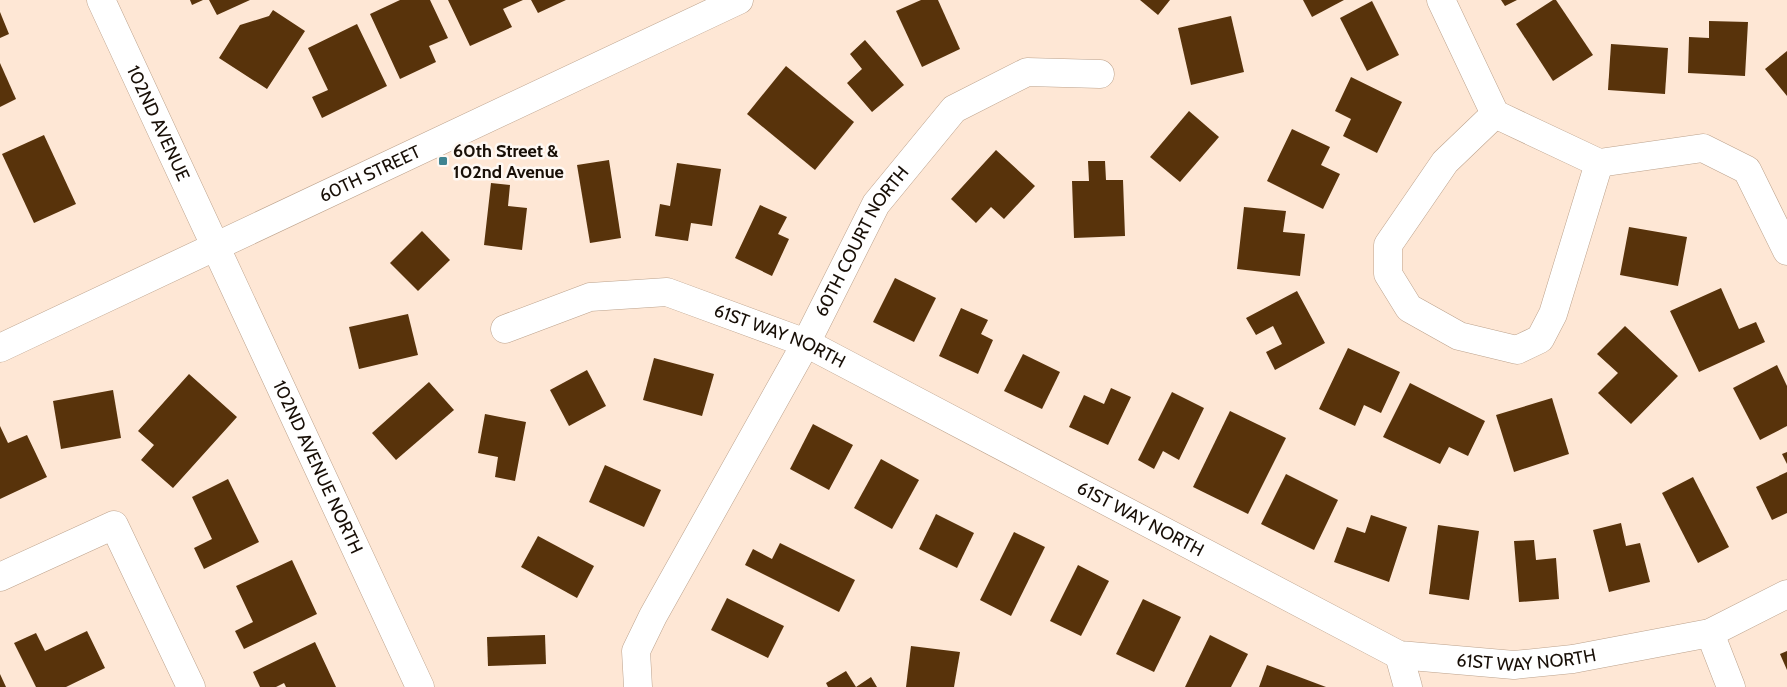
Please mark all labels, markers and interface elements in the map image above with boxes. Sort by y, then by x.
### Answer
street label: 102ND AVENUE [122,62,195,185]
street label: 60TH STREET [316,140,425,207]
place label: 60th Street & 102nd Avenue [453,140,564,183]
marker: 60th Street & 102nd Avenue [437,155,449,167]
street label: 60TH COURT NORTH [810,162,913,320]
street label: 61ST WAY NORTH [711,299,849,373]
street label: 102ND AVENUE NORTH [268,377,368,557]
street label: 61ST WAY NORTH [1073,477,1208,561]
street label: 61ST WAY NORTH [1456,644,1598,676]

